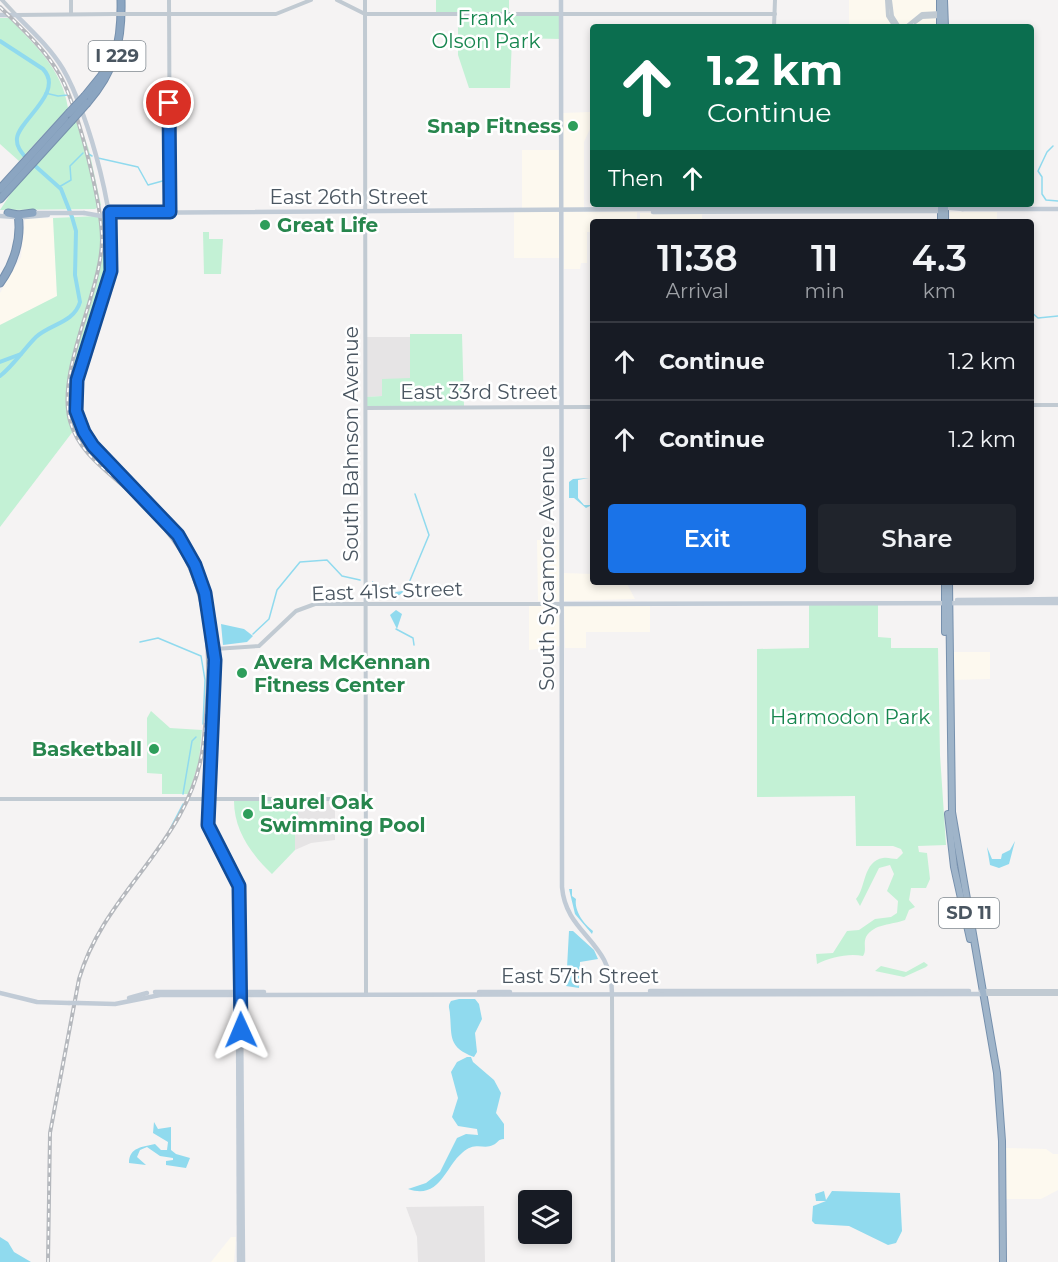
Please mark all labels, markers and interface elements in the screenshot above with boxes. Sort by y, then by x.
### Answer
park label: Frank Olson Park [432,6,540,53]
road number: I 229 [88,41,146,71]
text: 1.2 km [707,44,843,96]
icon: ahead [608,48,686,126]
pin [143,77,194,128]
icon: arrive [152,86,185,119]
text: Continue [707,96,832,129]
place label: Snap Fitness [427,114,561,138]
marker: Snap Fitness [566,119,580,133]
icon: ahead [676,162,709,195]
text: Then [608,165,664,192]
street label: East 26th Street [270,185,429,209]
place label: Great Life [277,213,378,237]
marker: Great Life [258,218,272,232]
text: 11:38 [657,236,738,280]
text: 11 [811,236,838,280]
text: 4.3 [912,236,967,280]
text: Arrival [666,279,729,303]
text: min [805,279,845,303]
text: km [923,279,956,303]
street label: South Bahnson Avenue [339,326,363,562]
icon: ahead [608,345,641,378]
text: Continue [659,348,765,375]
text: 1.2 km [949,348,1016,375]
street label: East 33rd Street [400,380,558,404]
icon: ahead [608,423,641,456]
text: Continue [659,426,765,453]
text: 1.2 km [949,426,1016,453]
street label: South Sycamore Avenue [535,445,559,691]
button: Exit [608,504,806,573]
button: Share [818,504,1016,573]
street label: East 41st Street [311,576,463,606]
place label: Avera McKennan Fitness Center [253,650,431,697]
marker: Avera McKennan Fitness Center [235,666,249,680]
park label: Harmodon Park [770,705,930,729]
place label: Basketball [32,737,142,761]
marker: Basketball [147,742,161,756]
place label: Laurel Oak Swimming Pool [260,790,426,837]
marker: Laurel Oak Swimming Pool [241,807,255,821]
road number: SD 11 [939,898,999,928]
street label: East 57th Street [501,964,659,988]
position arrow [209,998,273,1062]
map controls [518,1190,572,1244]
button: layers [518,1190,572,1244]

